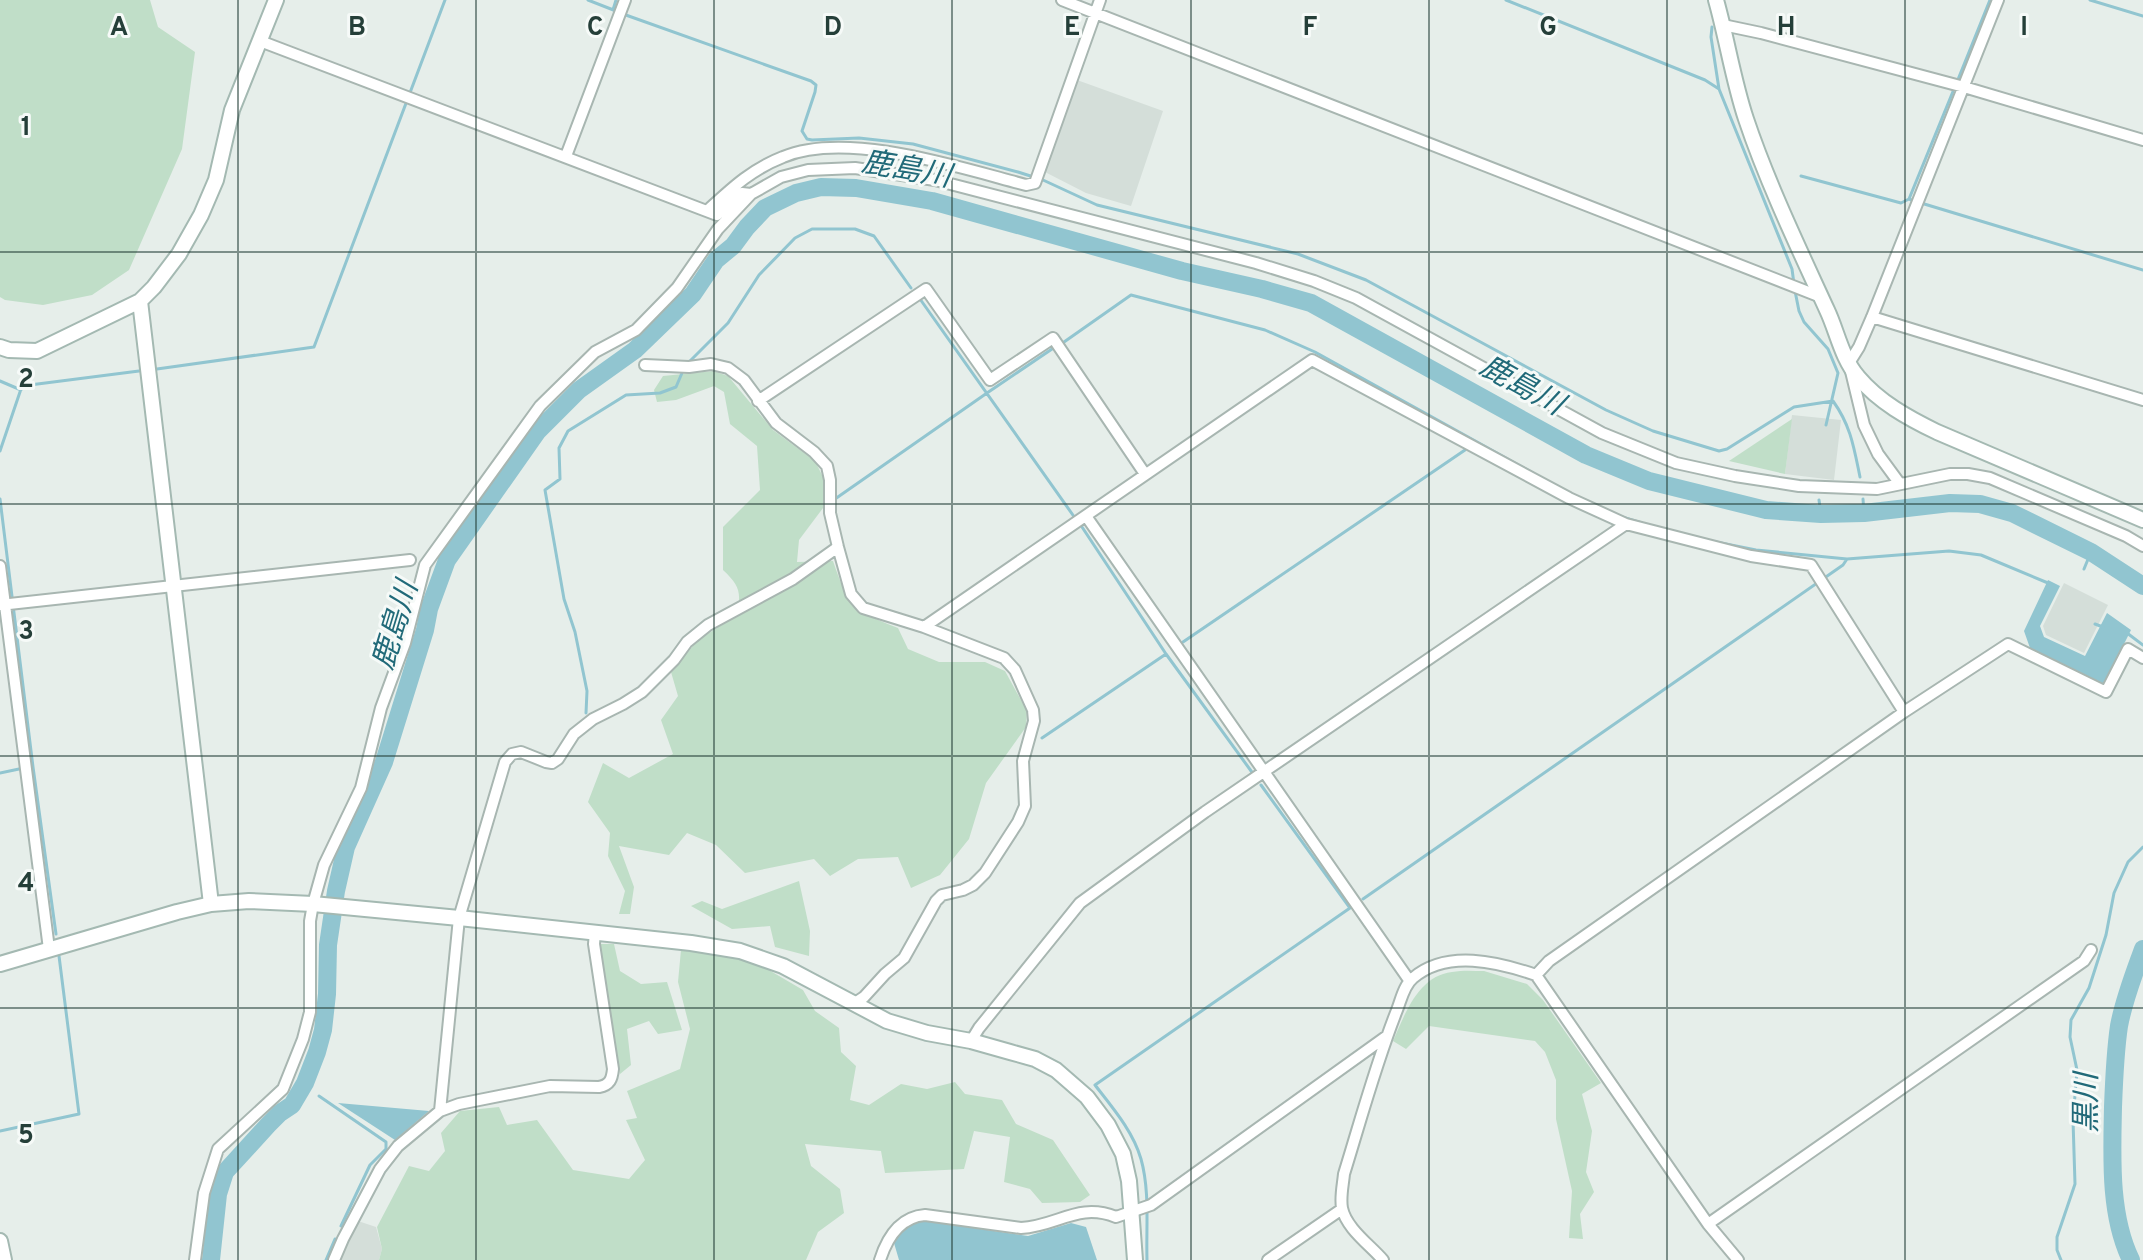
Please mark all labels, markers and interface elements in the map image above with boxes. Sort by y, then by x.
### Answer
text: A [110,12,128,45]
text: B [348,12,366,45]
text: C [587,12,603,45]
text: D [824,12,842,45]
text: E [1064,12,1080,45]
text: F [1303,12,1318,45]
text: G [1539,12,1557,45]
text: H [1777,12,1795,45]
text: I [2020,12,2028,45]
text: 1 [21,112,31,145]
water label: 鹿島川 [858,145,956,198]
water label: 鹿島川 [1473,349,1572,426]
text: 2 [18,364,34,397]
water label: 鹿島川 [366,575,429,674]
text: 3 [18,616,34,649]
text: 4 [18,868,34,901]
water label: 黒川 [2070,1070,2107,1133]
text: 5 [18,1120,34,1153]

